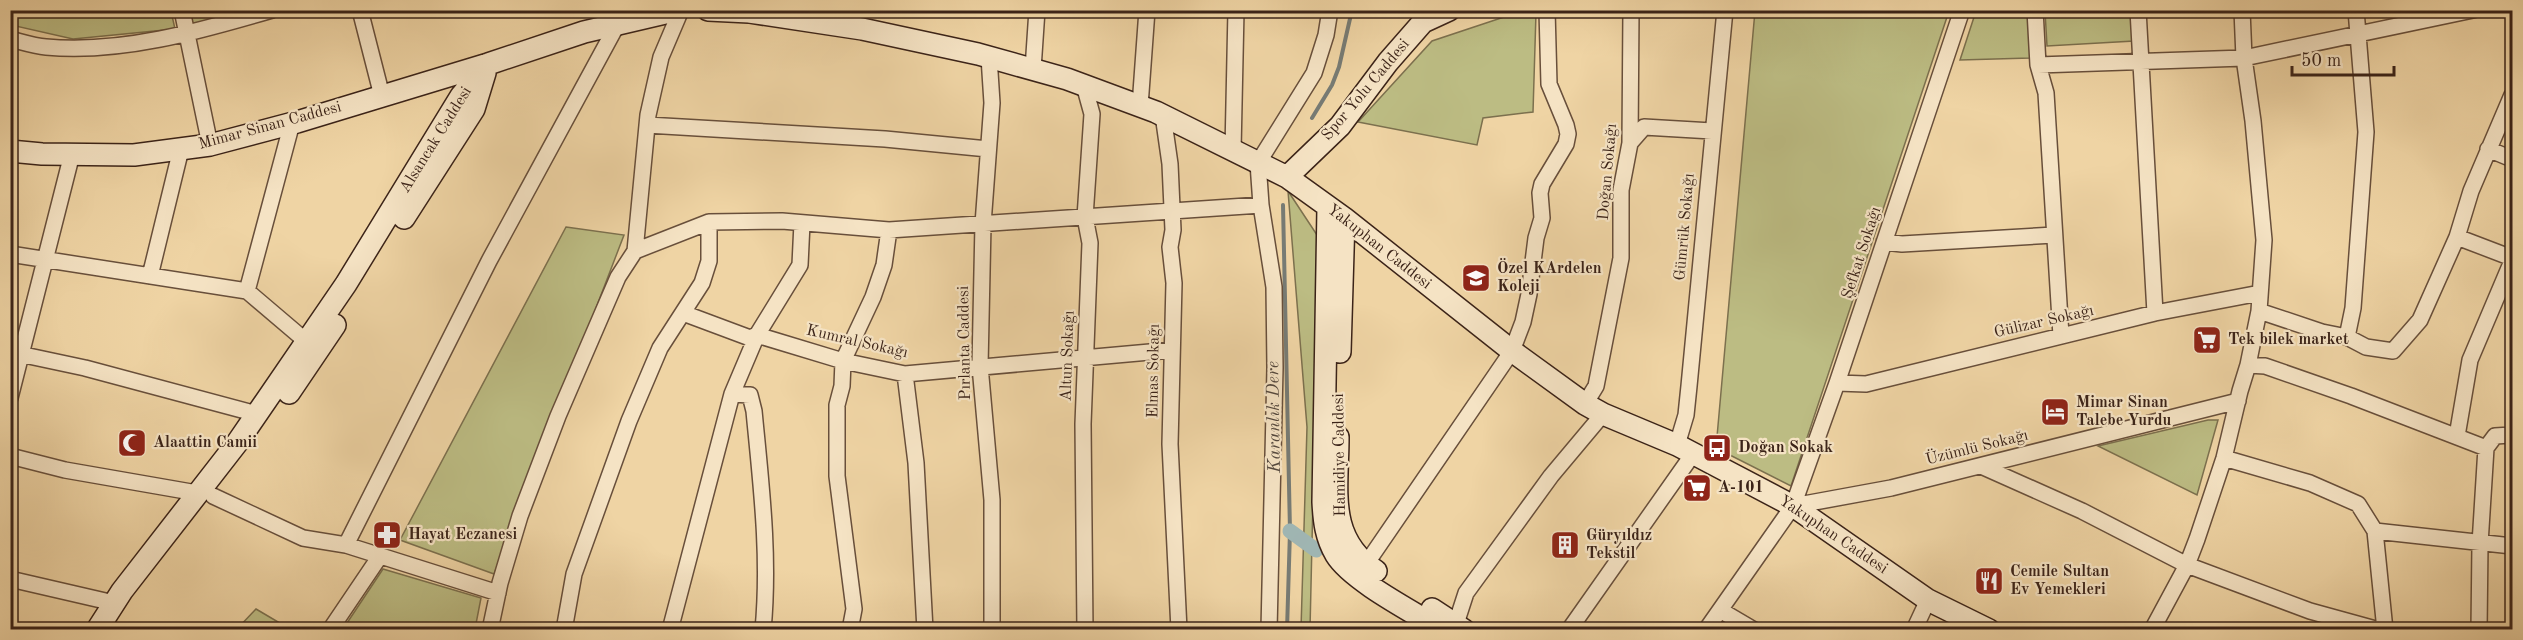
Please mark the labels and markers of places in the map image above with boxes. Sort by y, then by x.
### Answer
place label: Özel KArdelen Koleji [1497,258,1602,295]
school or university icon: Özel KArdelen Koleji [1460,262,1492,294]
supermarket icon: Tek bilek market [2191,324,2223,356]
place label: Tek bilek market [2228,332,2349,348]
place label: Mimar Sinan Talebe Yurdu [2076,395,2172,429]
hotel icon: Mimar Sinan Talebe Yurdu [2039,396,2071,428]
mosque icon: Alaattin Camii [116,427,148,459]
bus stop icon: Doğan Sokak [1701,432,1733,464]
place label: Alaattin Camii [153,435,257,451]
place label: Doğan Sokak [1738,440,1833,456]
supermarket icon: A-101 [1681,472,1713,504]
place label: A-101 [1718,480,1764,496]
pharmacy icon: Hayat Eczanesi [371,519,403,551]
place label: Hayat Eczanesi [408,527,517,543]
place label: Güryıldız Tekstil [1586,528,1652,562]
building icon: Güryıldız Tekstil [1549,529,1581,561]
place label: Cemile Sultan Ev Yemekleri [2010,564,2109,598]
restaurant icon: Cemile Sultan Ev Yemekleri [1973,565,2005,597]

